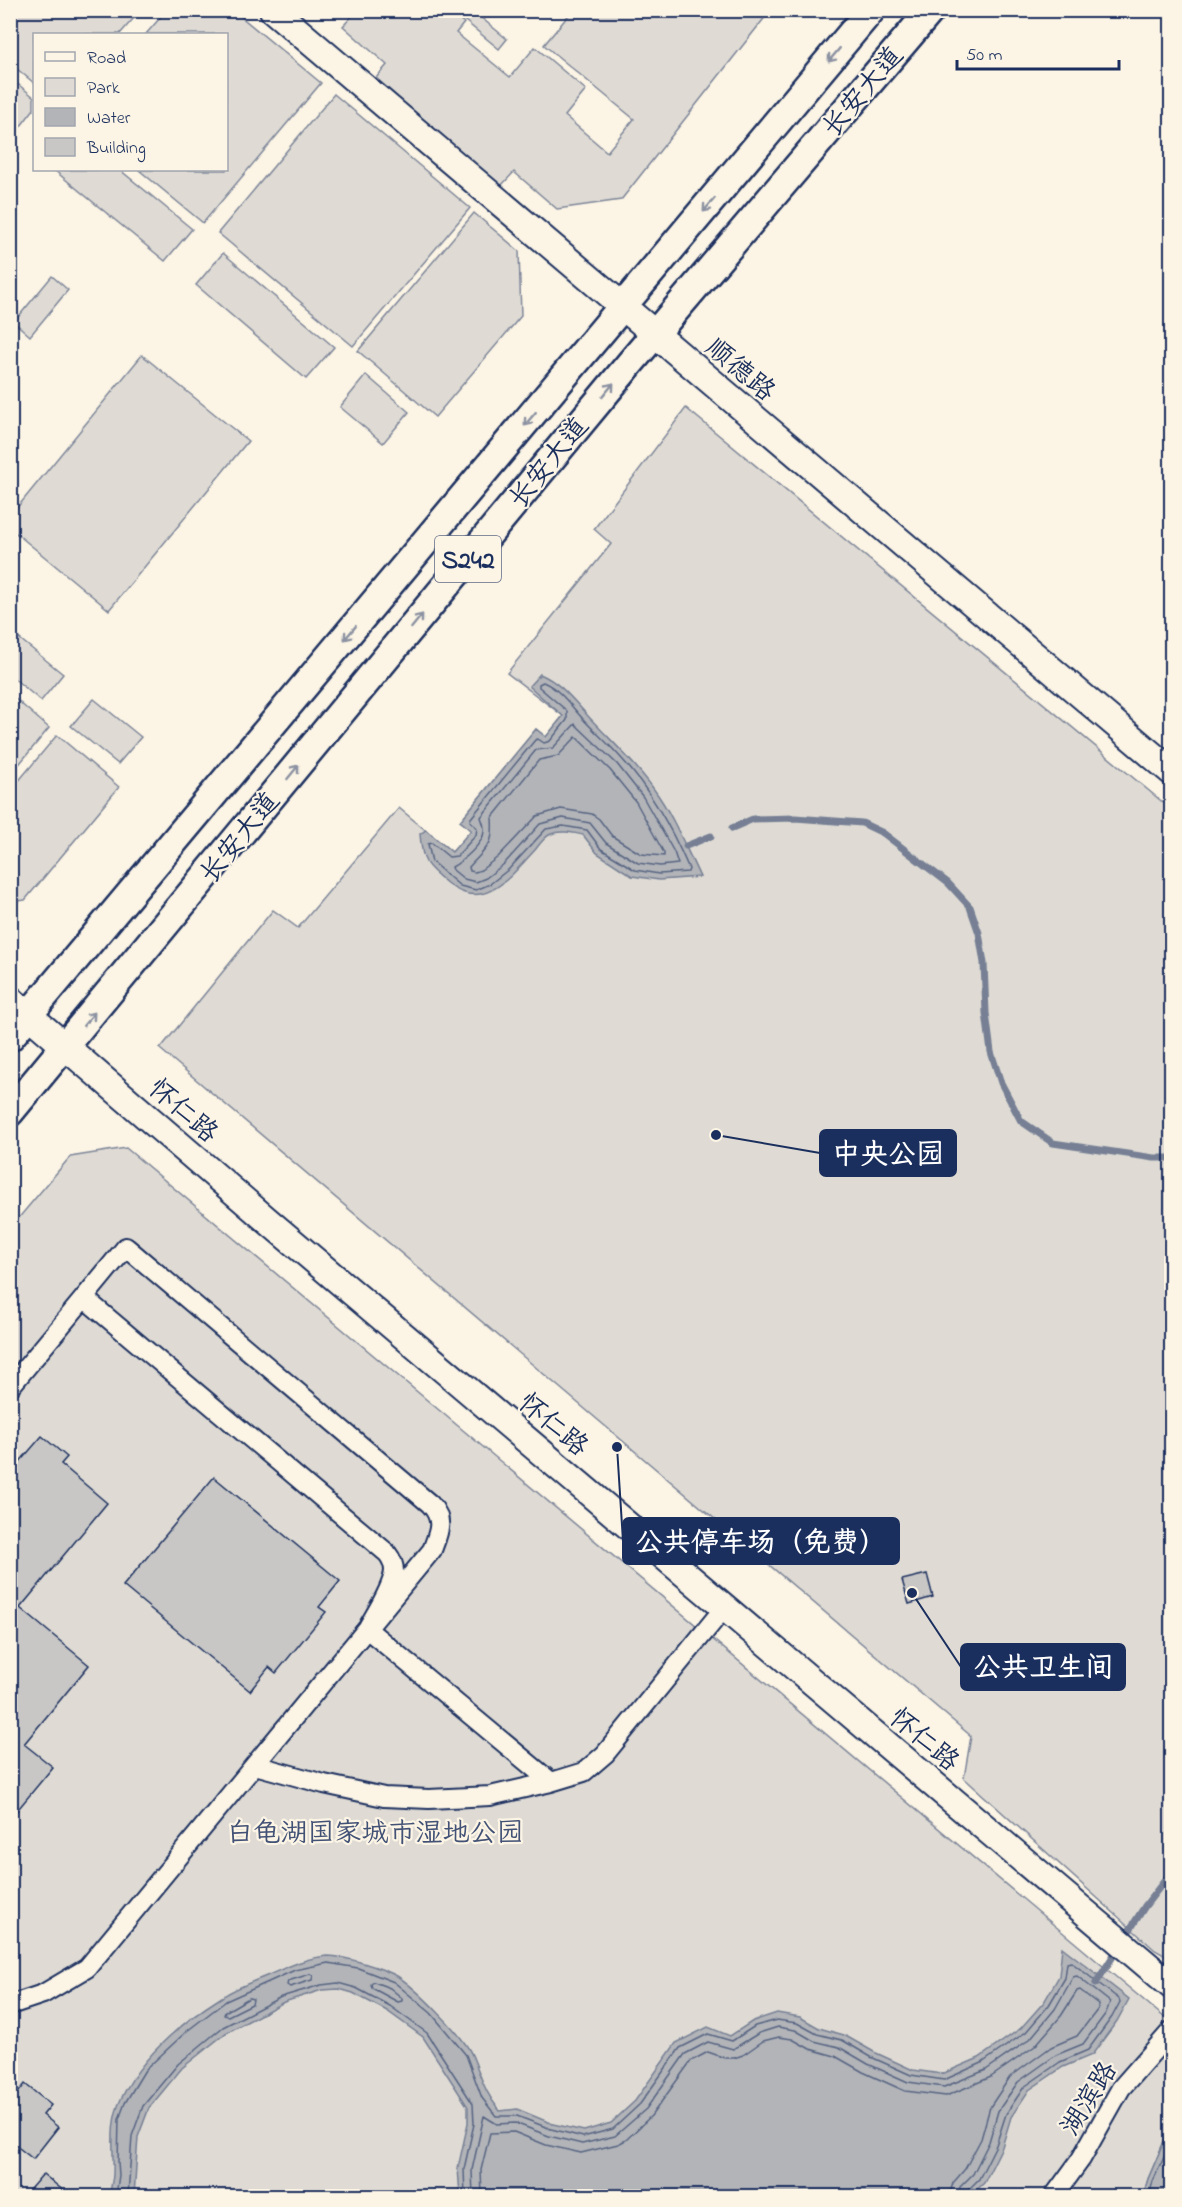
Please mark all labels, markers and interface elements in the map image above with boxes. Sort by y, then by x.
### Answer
legend [33,33,228,171]
scale bar [957,33,1119,71]
street label: 长安大道 [814,39,914,147]
text: 50 m [966,43,1003,69]
text: Road [87,46,126,72]
one-way arrow [827,47,841,62]
text: Park [87,76,120,102]
text: Water [87,106,131,132]
text: Building [86,136,146,163]
one-way arrow [702,197,716,212]
street label: 顺德路 [696,330,783,412]
one-way arrow [601,382,614,398]
street label: 长安大道 [501,409,599,518]
one-way arrow [523,411,537,426]
road number: S242 [435,536,501,582]
one-way arrow [410,614,424,629]
one-way arrow [344,625,357,641]
one-way arrow [286,764,299,780]
street label: 长安大道 [192,784,290,893]
one-way arrow [82,1012,96,1027]
street label: 怀仁路 [139,1071,226,1153]
callout: 中央公园 [820,1130,956,1176]
text: 中央公园 [832,1136,944,1177]
street label: 怀仁路 [509,1385,596,1467]
callout: 公共停车场（免费） [623,1518,899,1564]
text: 公共停车场（免费） [635,1524,887,1565]
callout: 公共卫生间 [961,1644,1125,1690]
text: 公共卫生间 [973,1649,1113,1690]
street label: 怀仁路 [880,1700,967,1782]
park label: 白龟湖国家城市湿地公园 [227,1815,524,1854]
street label: 湖滨路 [1052,2055,1128,2144]

